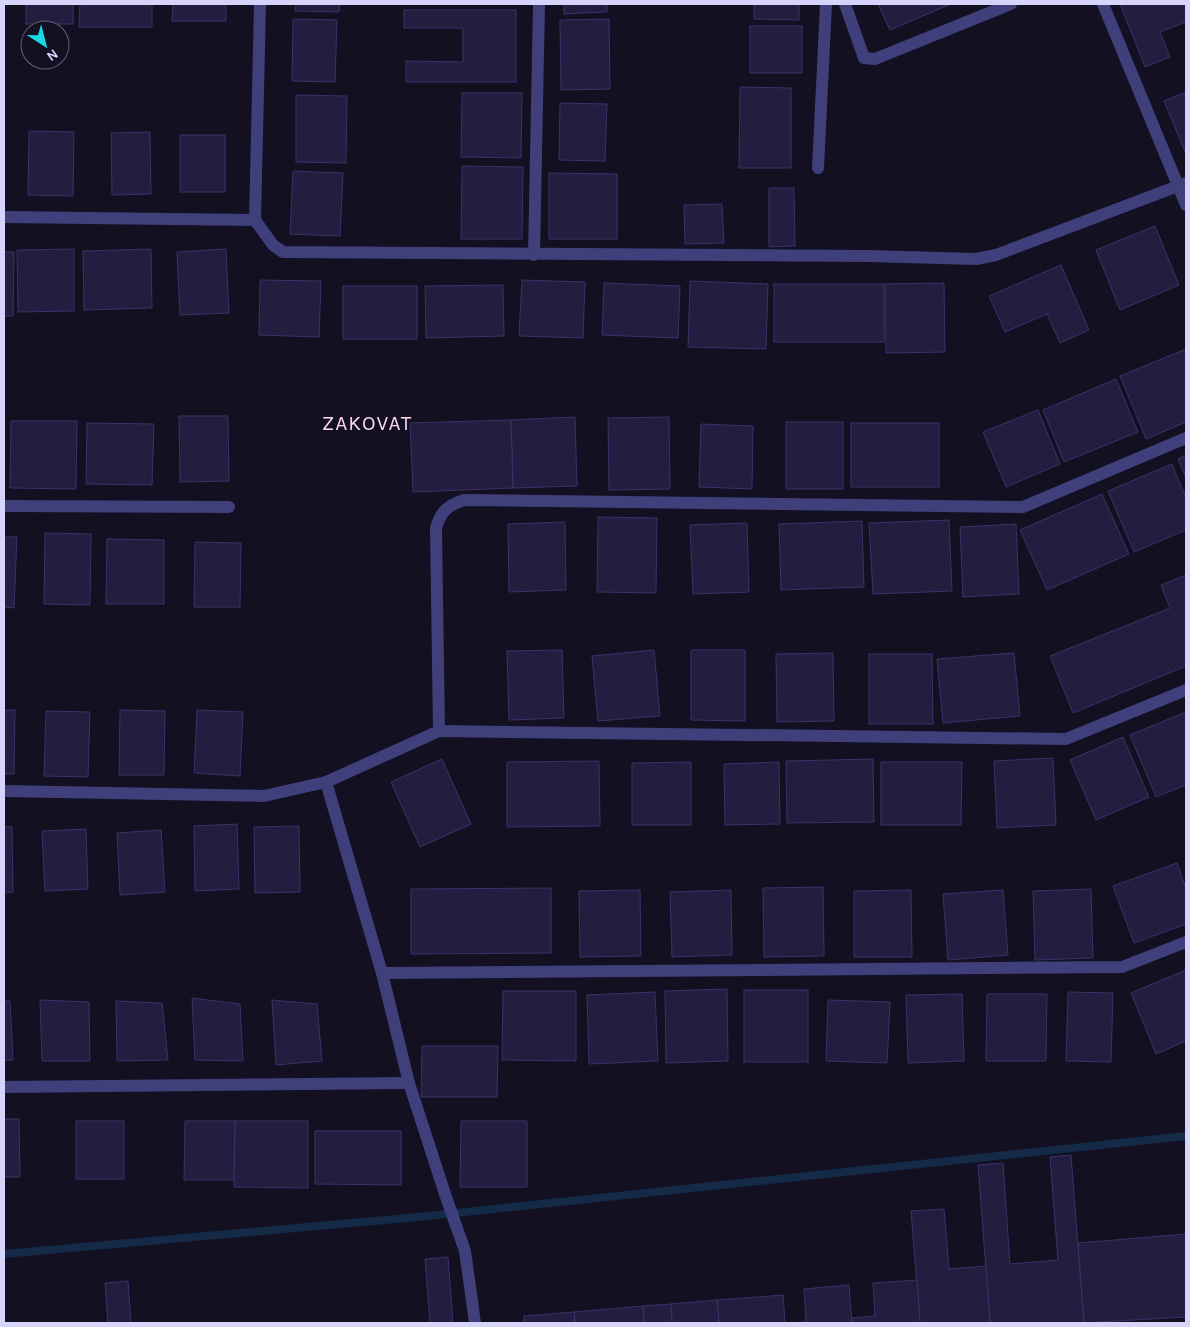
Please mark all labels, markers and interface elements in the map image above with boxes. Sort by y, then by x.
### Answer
north arrow [20,20,70,70]
text: N [43,45,61,65]
district label: ZAKOVAT [322,411,412,435]

